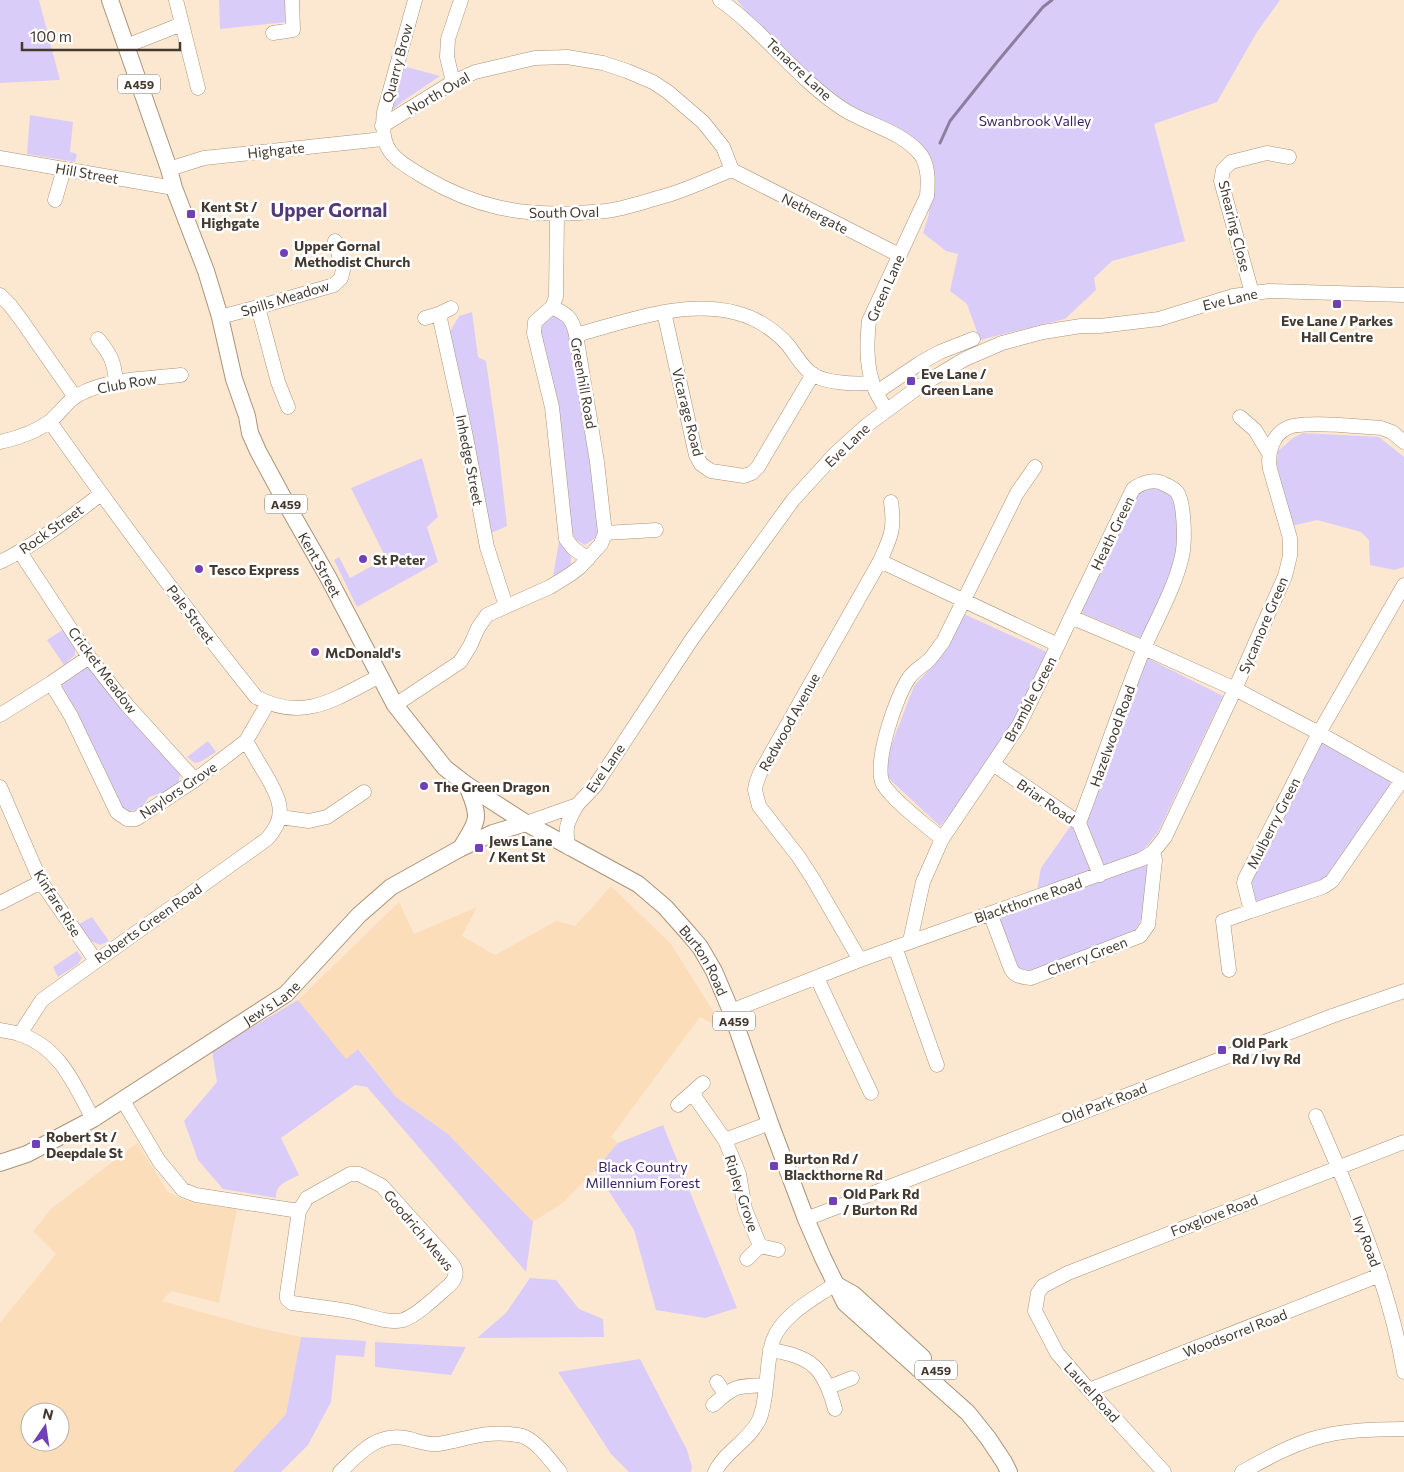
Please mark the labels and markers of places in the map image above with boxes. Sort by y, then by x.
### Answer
place label: Kent St / Highgate [201,198,259,231]
marker: Kent St / Highgate [185,208,197,220]
place label: Upper Gornal Methodist Church [294,237,410,270]
marker: Upper Gornal Methodist Church [278,247,290,259]
marker: Eve Lane / Parkes Hall Centre [1331,298,1343,310]
place label: Eve Lane / Parkes Hall Centre [1281,312,1393,345]
place label: Eve Lane / Green Lane [921,365,993,398]
marker: Eve Lane / Green Lane [905,375,917,387]
place label: St Peter [373,551,425,568]
marker: St Peter [357,553,369,565]
place label: Tesco Express [209,561,300,578]
marker: Tesco Express [193,563,205,575]
place label: McDonald's [325,644,401,661]
marker: McDonald's [309,646,321,658]
place label: The Green Dragon [434,778,550,795]
marker: The Green Dragon [418,780,430,792]
place label: Jews Lane / Kent St [489,832,552,865]
marker: Jews Lane / Kent St [473,842,485,854]
place label: Old Park Rd / Ivy Rd [1232,1034,1301,1067]
marker: Old Park Rd / Ivy Rd [1216,1044,1228,1056]
place label: Robert St / Deepdale St [46,1128,123,1161]
marker: Robert St / Deepdale St [30,1138,42,1150]
place label: Burton Rd / Blackthorne Rd [784,1150,883,1183]
marker: Burton Rd / Blackthorne Rd [768,1160,780,1172]
place label: Old Park Rd / Burton Rd [843,1185,919,1218]
marker: Old Park Rd / Burton Rd [827,1195,839,1207]

